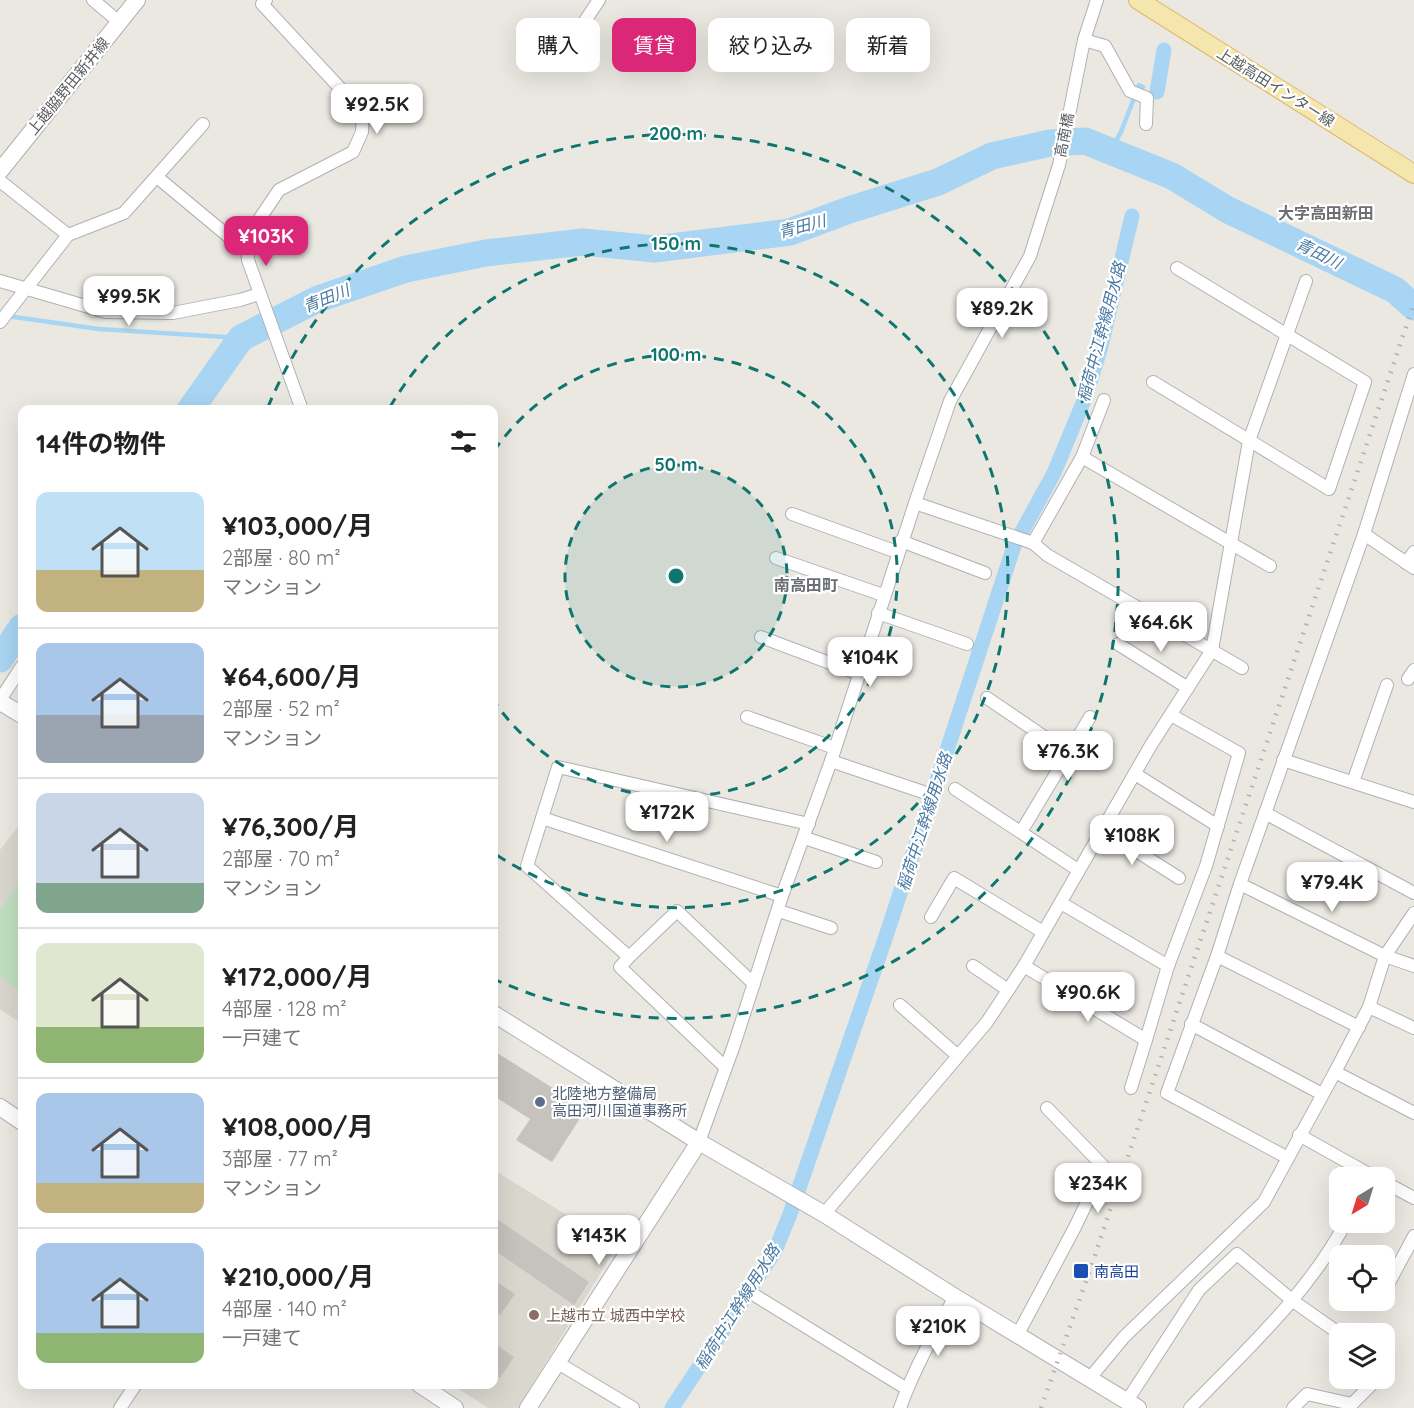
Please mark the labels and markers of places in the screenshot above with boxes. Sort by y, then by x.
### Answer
pin: ¥92.5K [328,84,426,135]
pin: ¥103K [224,216,308,267]
pin: ¥99.5K [80,276,178,327]
pin: ¥89.2K [953,288,1051,339]
centre of rings [666,566,686,586]
pin: ¥64.6K [1112,602,1210,653]
pin: ¥104K [828,637,912,688]
pin: ¥76.3K [1019,731,1117,782]
pin: ¥172K [625,792,709,843]
pin: ¥108K [1090,815,1174,866]
pin: ¥79.4K [1283,862,1381,913]
pin: ¥90.6K [1039,972,1137,1023]
place label: 北陸地方整備局 高田河川国道事務所 [552,1084,687,1120]
marker: 北陸地方整備局 高田河川国道事務所 [533,1095,547,1109]
pin: ¥234K [1056,1163,1140,1214]
pin: ¥143K [557,1215,641,1266]
marker: 南高田 [1072,1262,1090,1280]
place label: 南高田 [1094,1262,1139,1281]
place label: 上越市立 城西中学校 [546,1306,685,1325]
pin: ¥210K [896,1306,980,1357]
marker: 上越市立 城西中学校 [527,1308,541,1322]

